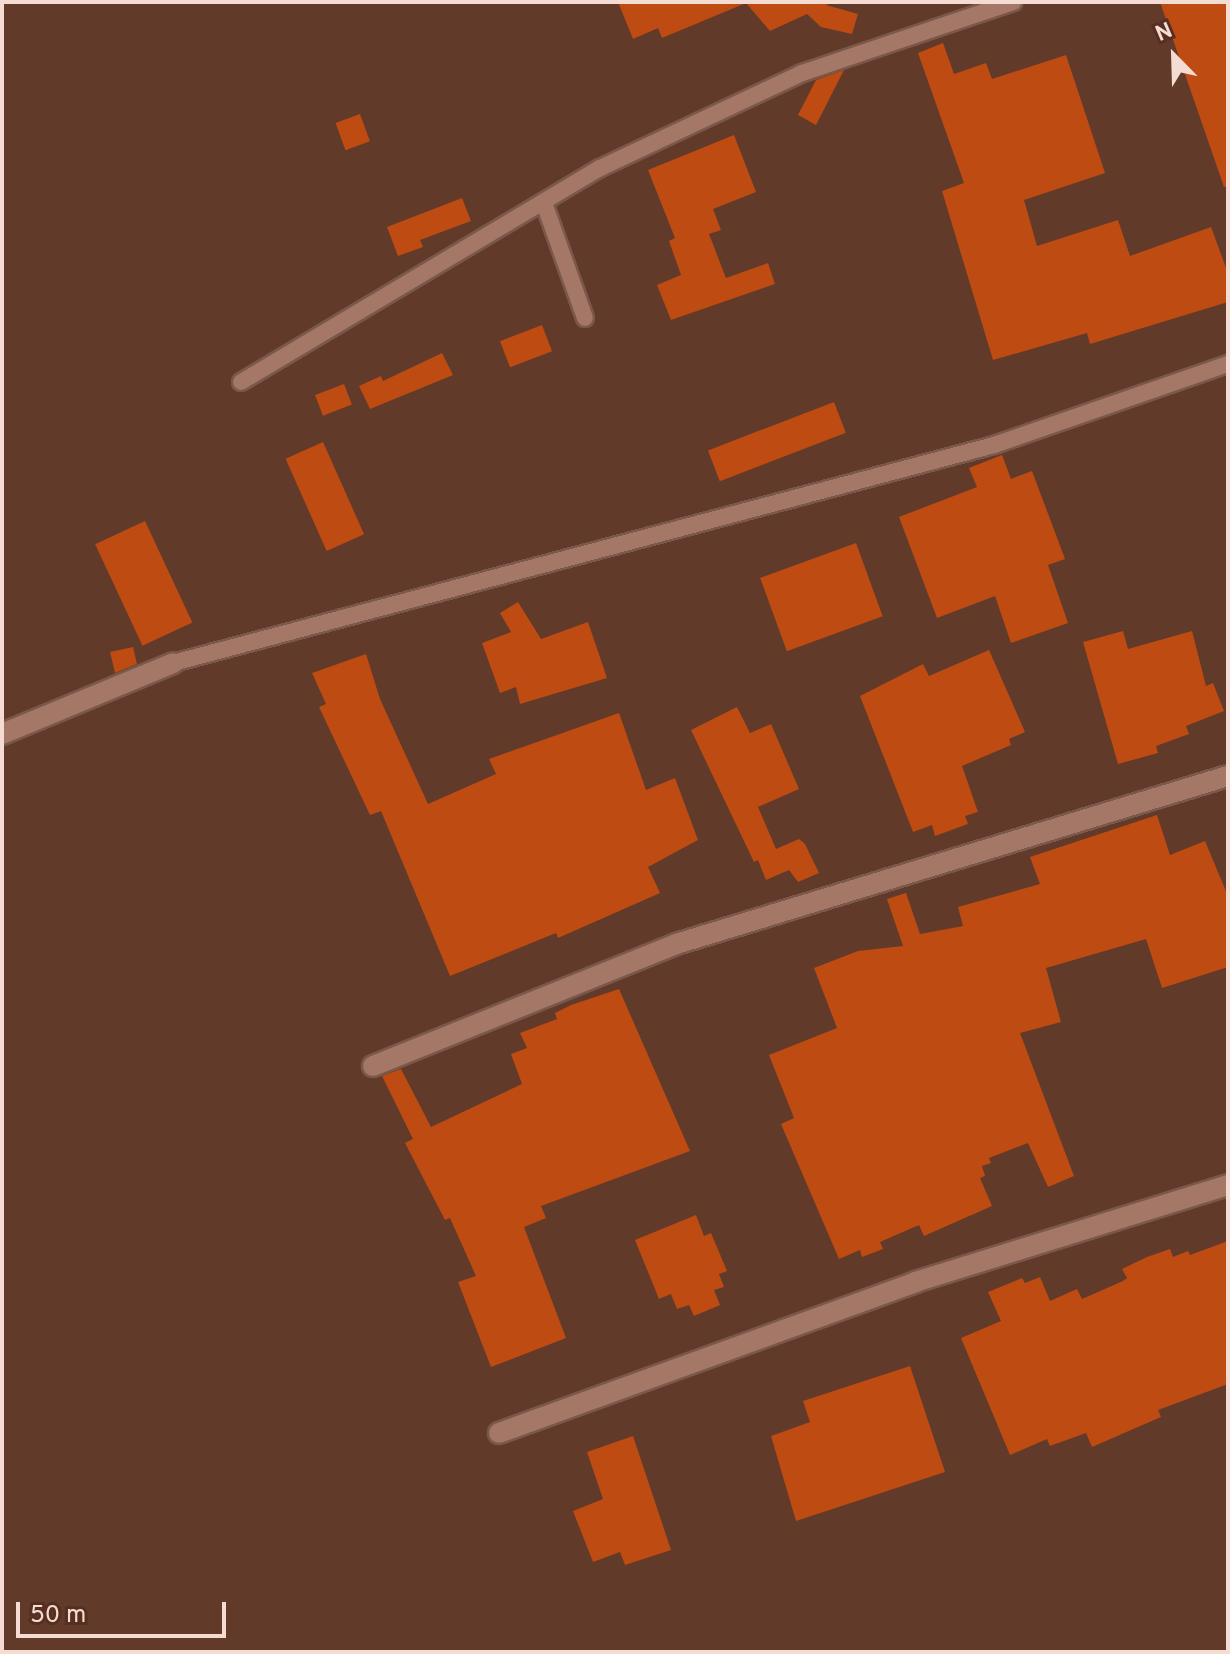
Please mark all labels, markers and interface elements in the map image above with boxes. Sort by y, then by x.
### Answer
north arrow [1134,16,1214,96]
text: N [1152,18,1177,49]
scale bar [20,1586,230,1636]
text: 50 m [30,1601,86,1631]

